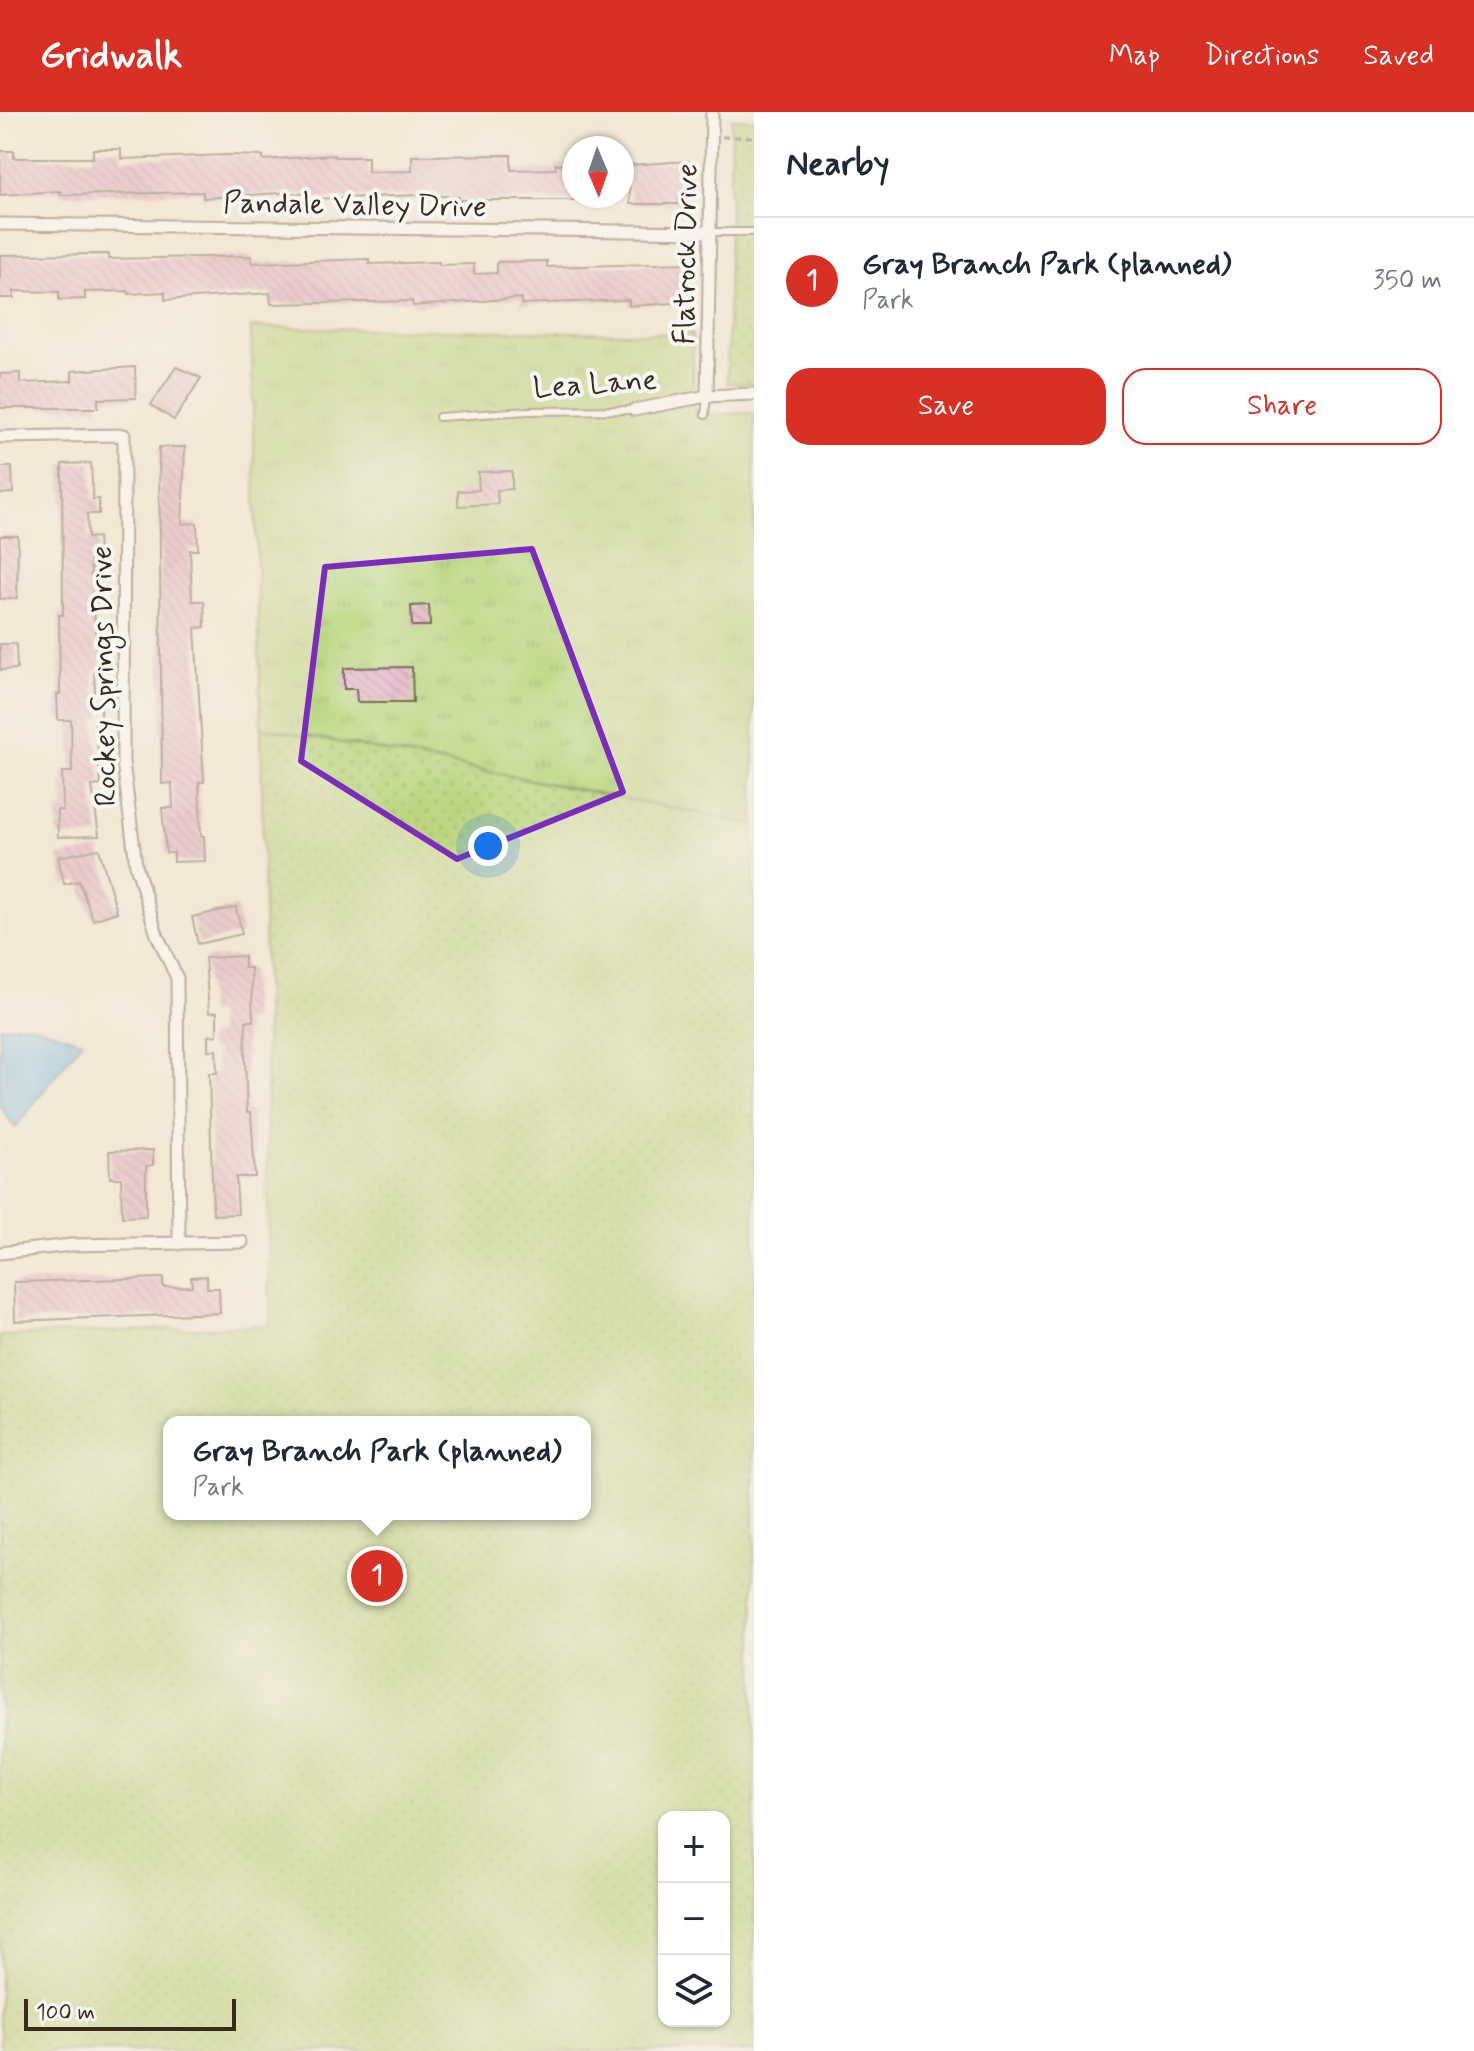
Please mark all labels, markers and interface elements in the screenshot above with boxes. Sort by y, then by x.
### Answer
text: Gridwalk [40,32,182,81]
text: Map [1109,38,1160,75]
text: Directions [1204,38,1319,75]
text: Saved [1363,38,1434,75]
north arrow [562,136,634,208]
text: Nearby [786,142,890,187]
street label: Flatrock Drive [665,163,708,345]
street label: Pandale Valley Drive [223,184,487,227]
text: Gray Branch Park (planned) [862,245,1232,284]
text: 1 [806,264,818,298]
text: 350 m [1373,264,1442,298]
text: Park [862,284,914,318]
street label: Lea Lane [532,361,658,408]
button: Save [786,368,1106,445]
button: Share [1122,368,1442,445]
street label: Rockey Springs Drive [83,545,128,807]
your location [468,826,508,866]
popup [163,1416,591,1520]
text: Gray Branch Park (planned) [192,1432,562,1471]
text: Park [192,1471,244,1505]
pin: 1 [351,1546,403,1606]
map controls [658,1811,730,2027]
button: + [658,1811,730,1883]
button: − [658,1883,730,1955]
button: layers [658,1955,730,2027]
scale bar [24,1995,236,2031]
text: 100 m [36,1999,95,2027]

